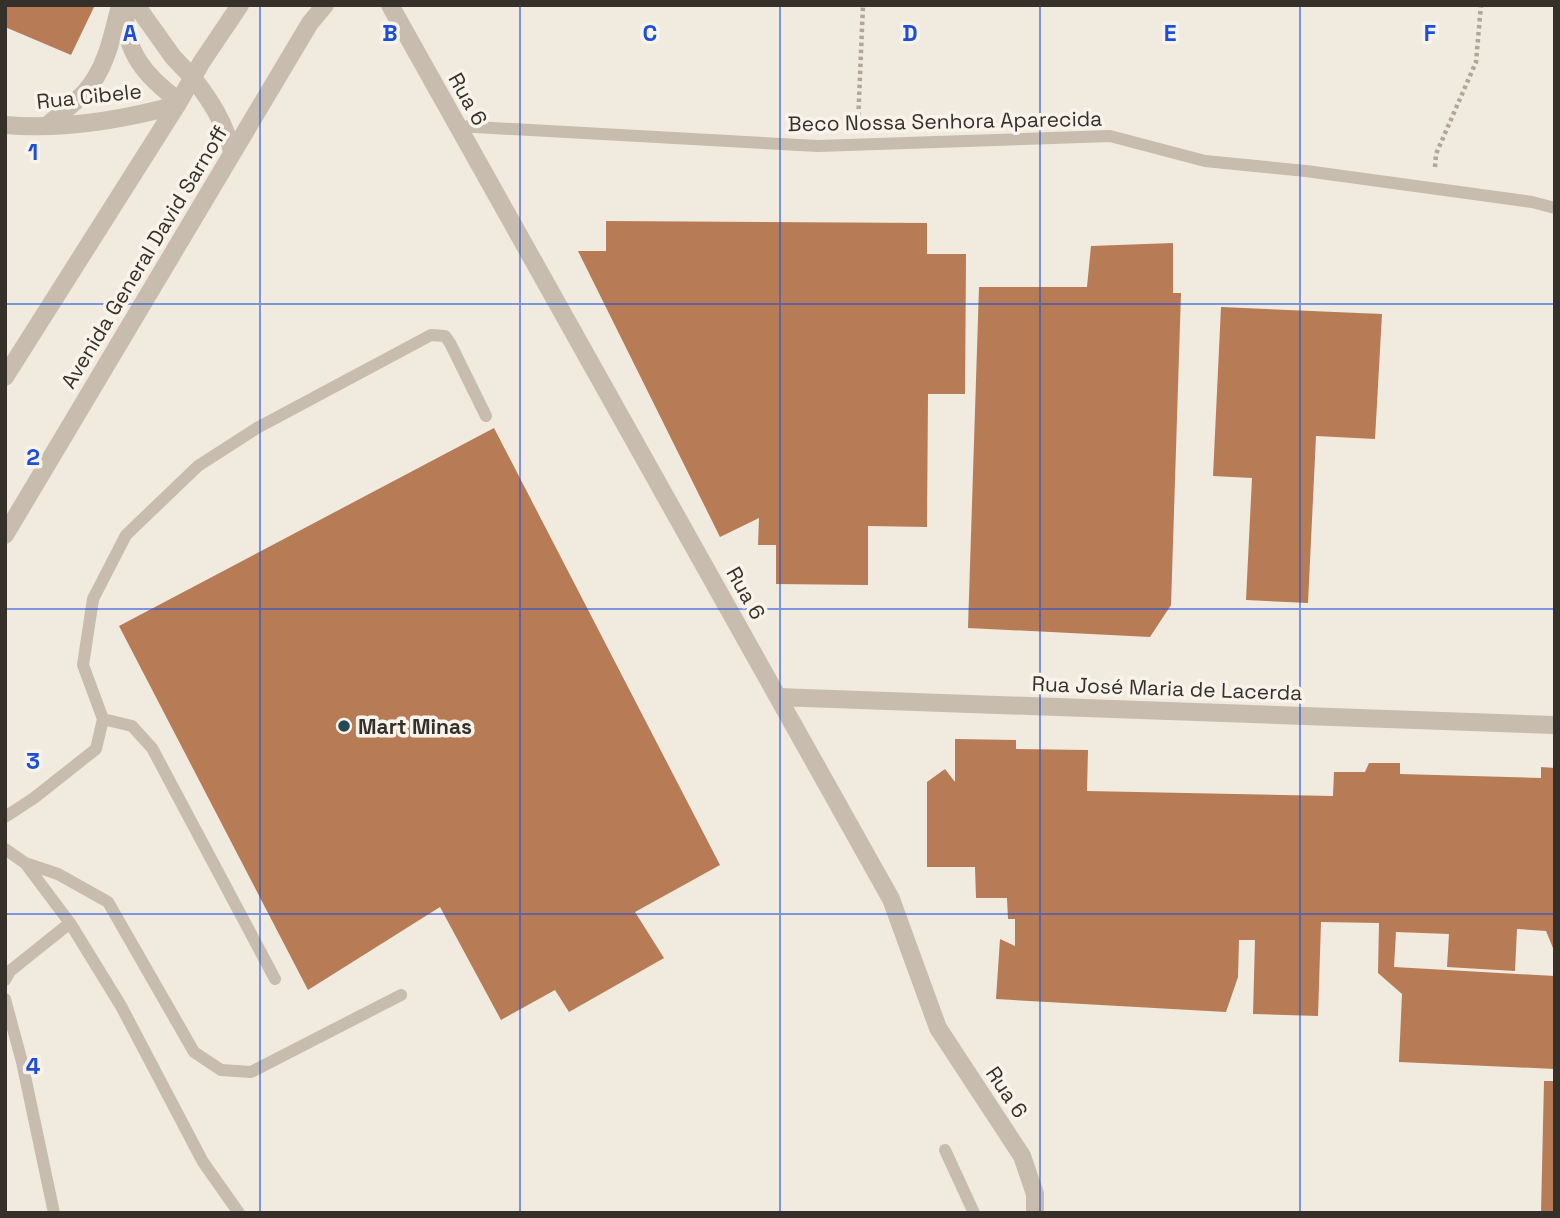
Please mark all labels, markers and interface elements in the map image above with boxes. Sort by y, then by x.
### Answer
text: A [123,18,138,48]
text: B [382,18,398,48]
text: C [643,18,657,48]
text: D [902,18,918,48]
text: E [1164,18,1176,48]
text: F [1424,18,1436,48]
street label: Rua 6 [443,68,493,130]
street label: Rua Cibele [35,77,143,115]
street label: Beco Nossa Senhora Aparecida [788,105,1102,137]
street label: Avenida General David Sarnoff [55,121,233,393]
text: 1 [28,137,38,167]
text: 2 [26,442,40,472]
street label: Rua 6 [721,562,771,624]
street label: Rua José Maria de Lacerda [1031,670,1303,706]
place label: Mart Minas [358,713,472,740]
marker: Mart Minas [336,718,352,734]
text: 3 [26,746,40,776]
text: 4 [26,1051,41,1081]
street label: Rua 6 [980,1061,1034,1123]

